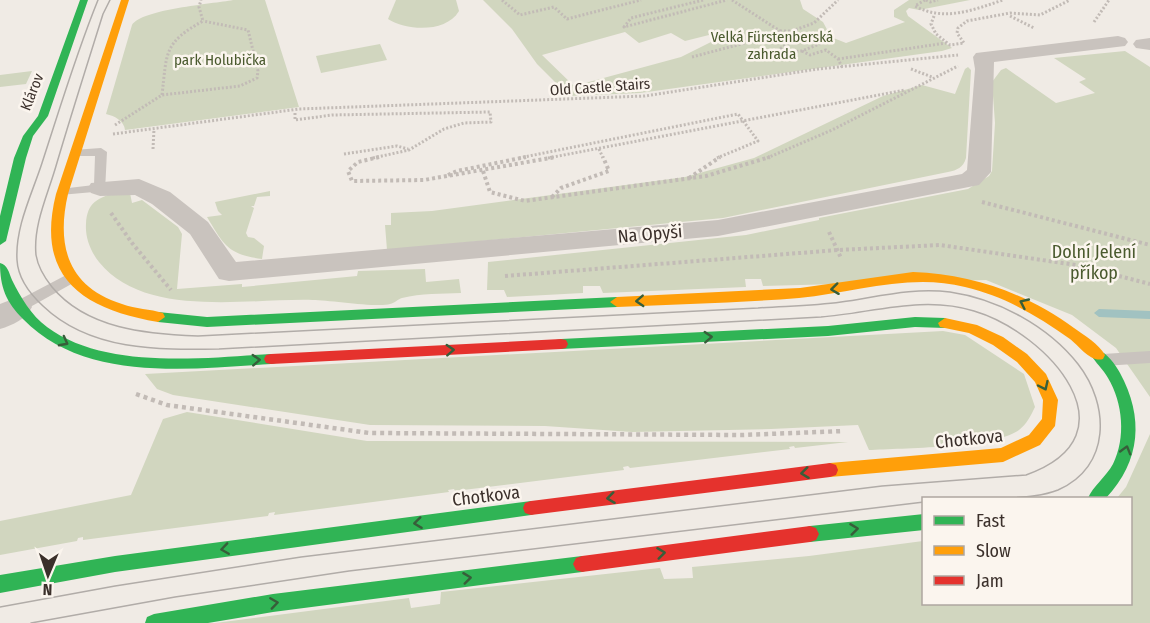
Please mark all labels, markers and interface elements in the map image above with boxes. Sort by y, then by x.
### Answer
park label: Velká Fürstenberská zahrada [711,28,833,63]
park label: park Holubička [174,51,266,69]
street label: Klárov [16,70,48,113]
street label: Old Castle Stairs [549,75,651,99]
street label: Na Opyši [617,220,683,248]
park label: Dolní Jelení příkop [1052,241,1137,284]
one-way arrow [830,283,839,295]
one-way arrow [636,294,645,307]
one-way arrow [1020,299,1031,311]
one-way arrow [704,331,713,344]
one-way arrow [58,335,69,346]
one-way arrow [446,343,455,356]
one-way arrow [251,353,260,366]
one-way arrow [1037,380,1049,391]
street label: Chotkova [934,424,1004,453]
one-way arrow [1119,445,1131,456]
one-way arrow [800,467,809,479]
street label: Chotkova [451,481,521,511]
one-way arrow [607,491,616,504]
legend [922,497,1132,605]
text: Fast [976,510,1005,532]
one-way arrow [413,516,423,529]
one-way arrow [850,523,859,535]
text: Slow [976,540,1011,562]
one-way arrow [220,542,229,554]
north arrow [18,545,78,605]
one-way arrow [656,548,666,560]
text: Jam [976,570,1004,592]
one-way arrow [463,573,472,585]
text: N [42,580,53,599]
one-way arrow [269,597,279,610]

